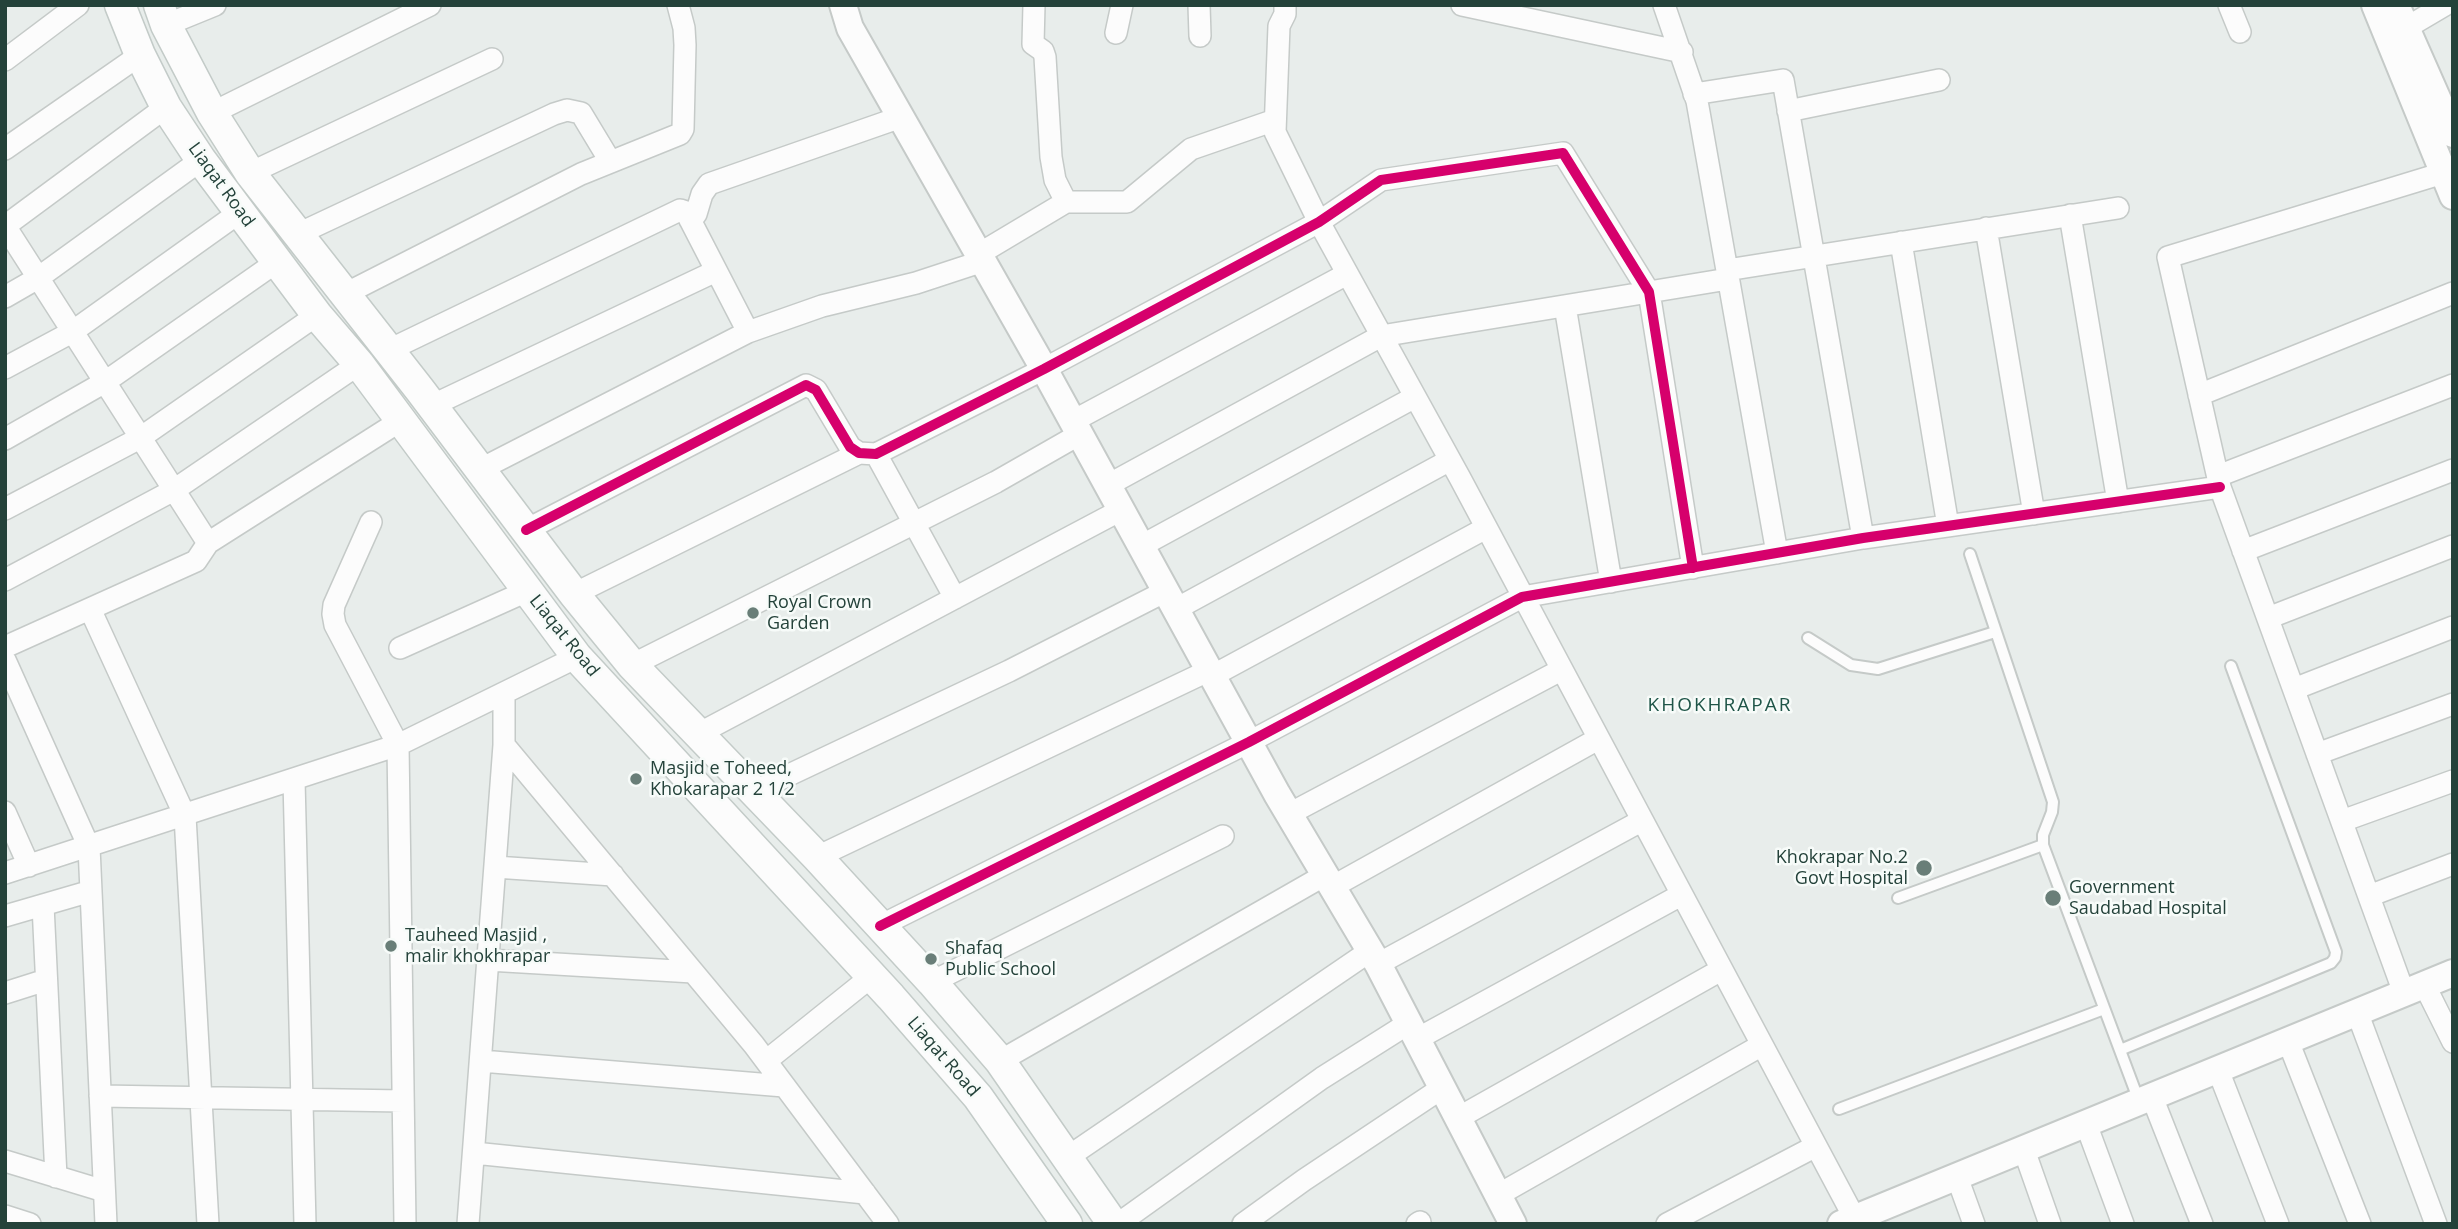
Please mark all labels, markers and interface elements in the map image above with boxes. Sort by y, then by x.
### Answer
street label: Liaqat Road [183,139,259,231]
street label: Liaqat Road [524,591,604,681]
place label: Royal Crown Garden [767,592,872,634]
marker: Royal Crown Garden [745,605,761,621]
district label: KHOKHRAPAR [1649,695,1791,717]
place label: Masjid e Toheed, Khokarapar 2 1/2 [650,758,795,800]
marker: Masjid e Toheed, Khokarapar 2 1/2 [628,771,644,787]
place label: Khokrapar No.2 Govt Hospital [1776,847,1908,890]
marker: Khokrapar No.2 Govt Hospital [1914,858,1934,878]
place label: Government Saudabad Hospital [2069,877,2227,920]
marker: Government Saudabad Hospital [2043,888,2063,908]
place label: Tauheed Masjid , malir khokhrapar [405,925,550,968]
marker: Tauheed Masjid , malir khokhrapar [383,938,399,954]
place label: Shafaq Public School [945,938,1056,981]
marker: Shafaq Public School [923,951,939,967]
street label: Liaqat Road [902,1013,984,1101]

